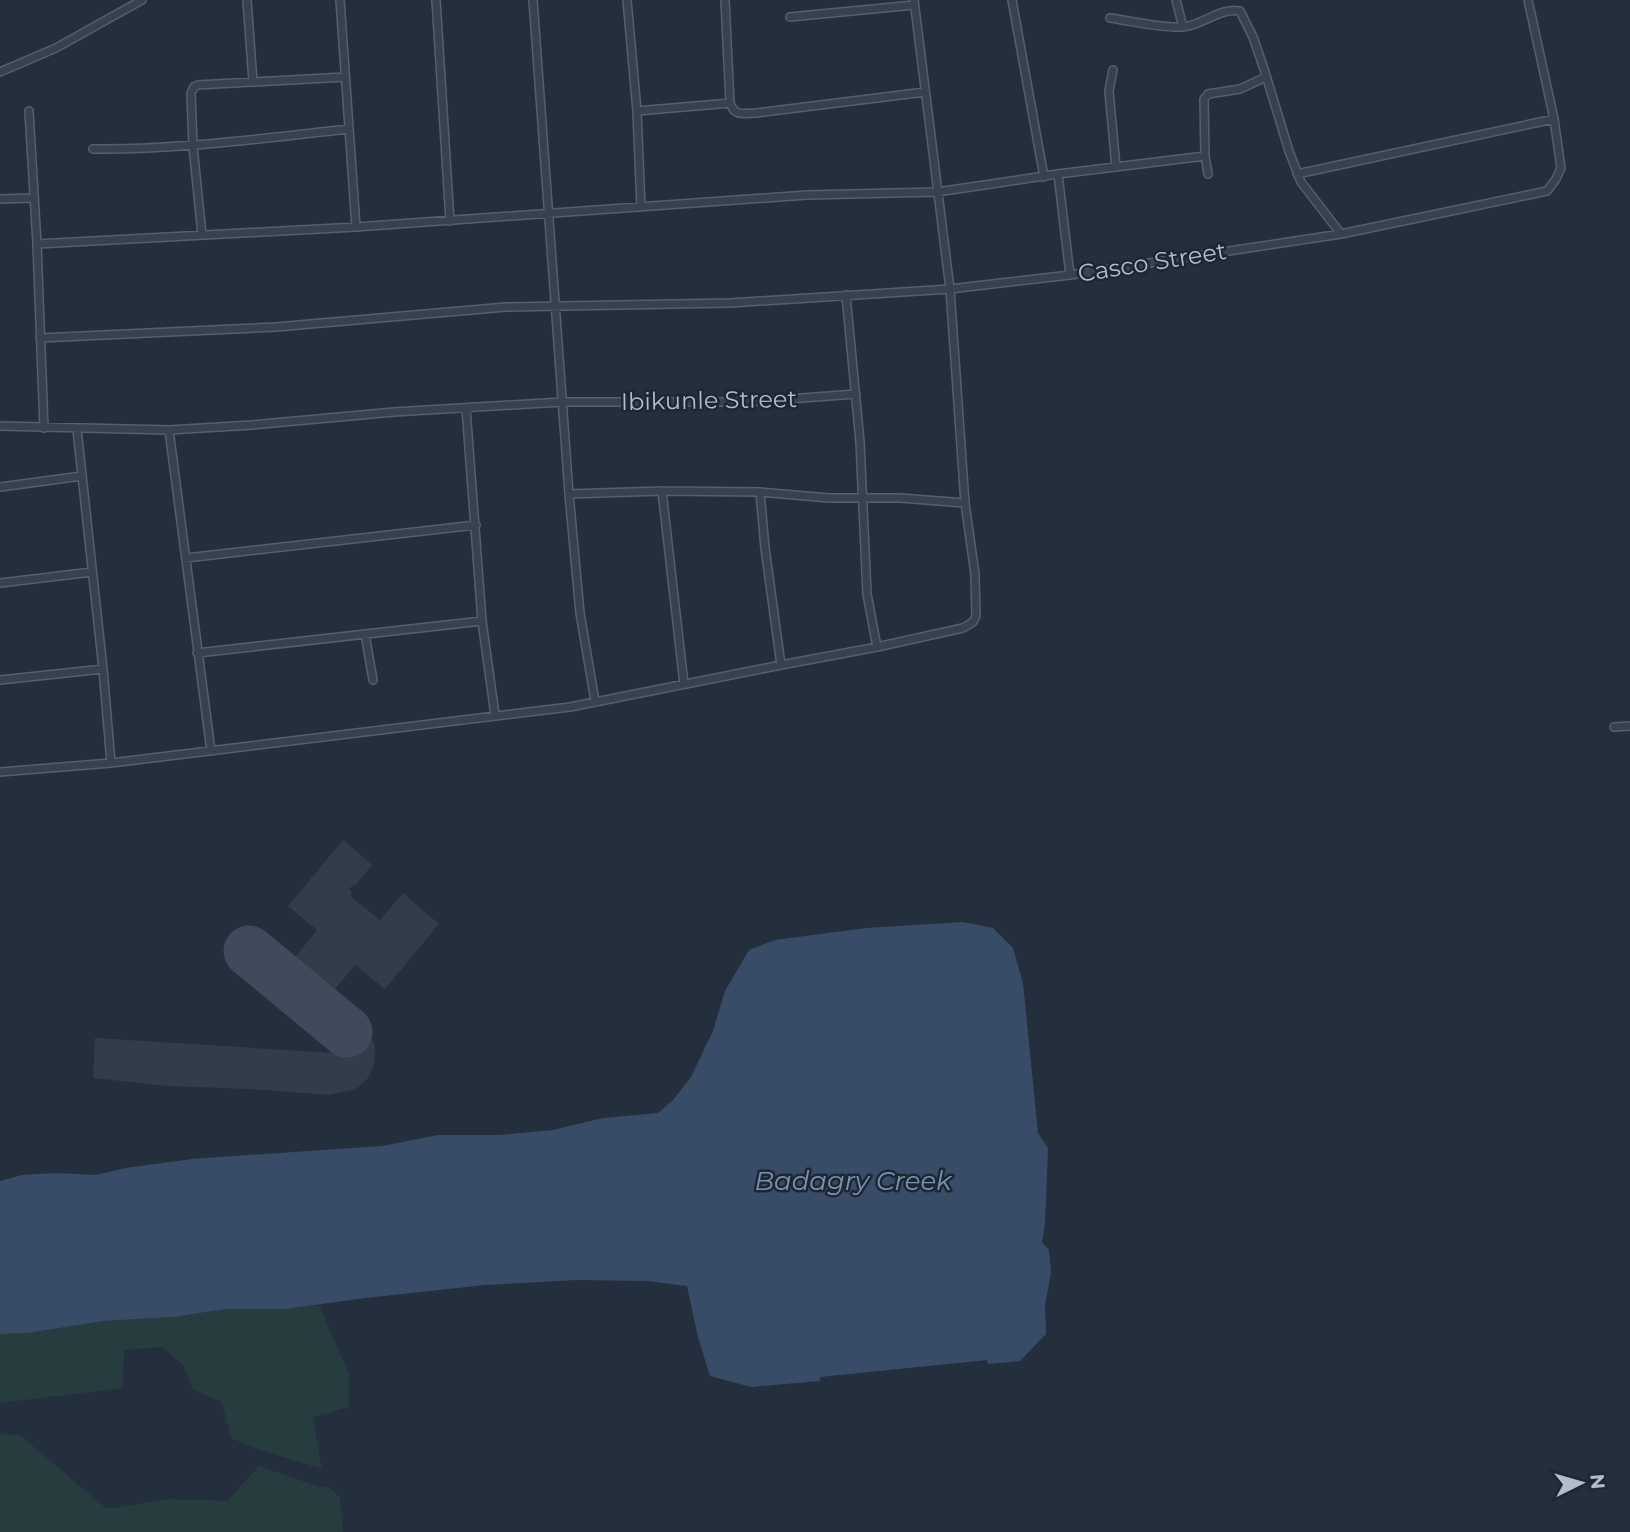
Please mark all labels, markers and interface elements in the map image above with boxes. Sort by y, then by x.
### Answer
street label: Casco Street [1076,236,1229,288]
street label: Ibikunle Street [621,384,798,416]
water label: Badagry Creek [754,1165,953,1197]
north arrow [1546,1448,1616,1518]
text: N [1585,1473,1610,1490]

